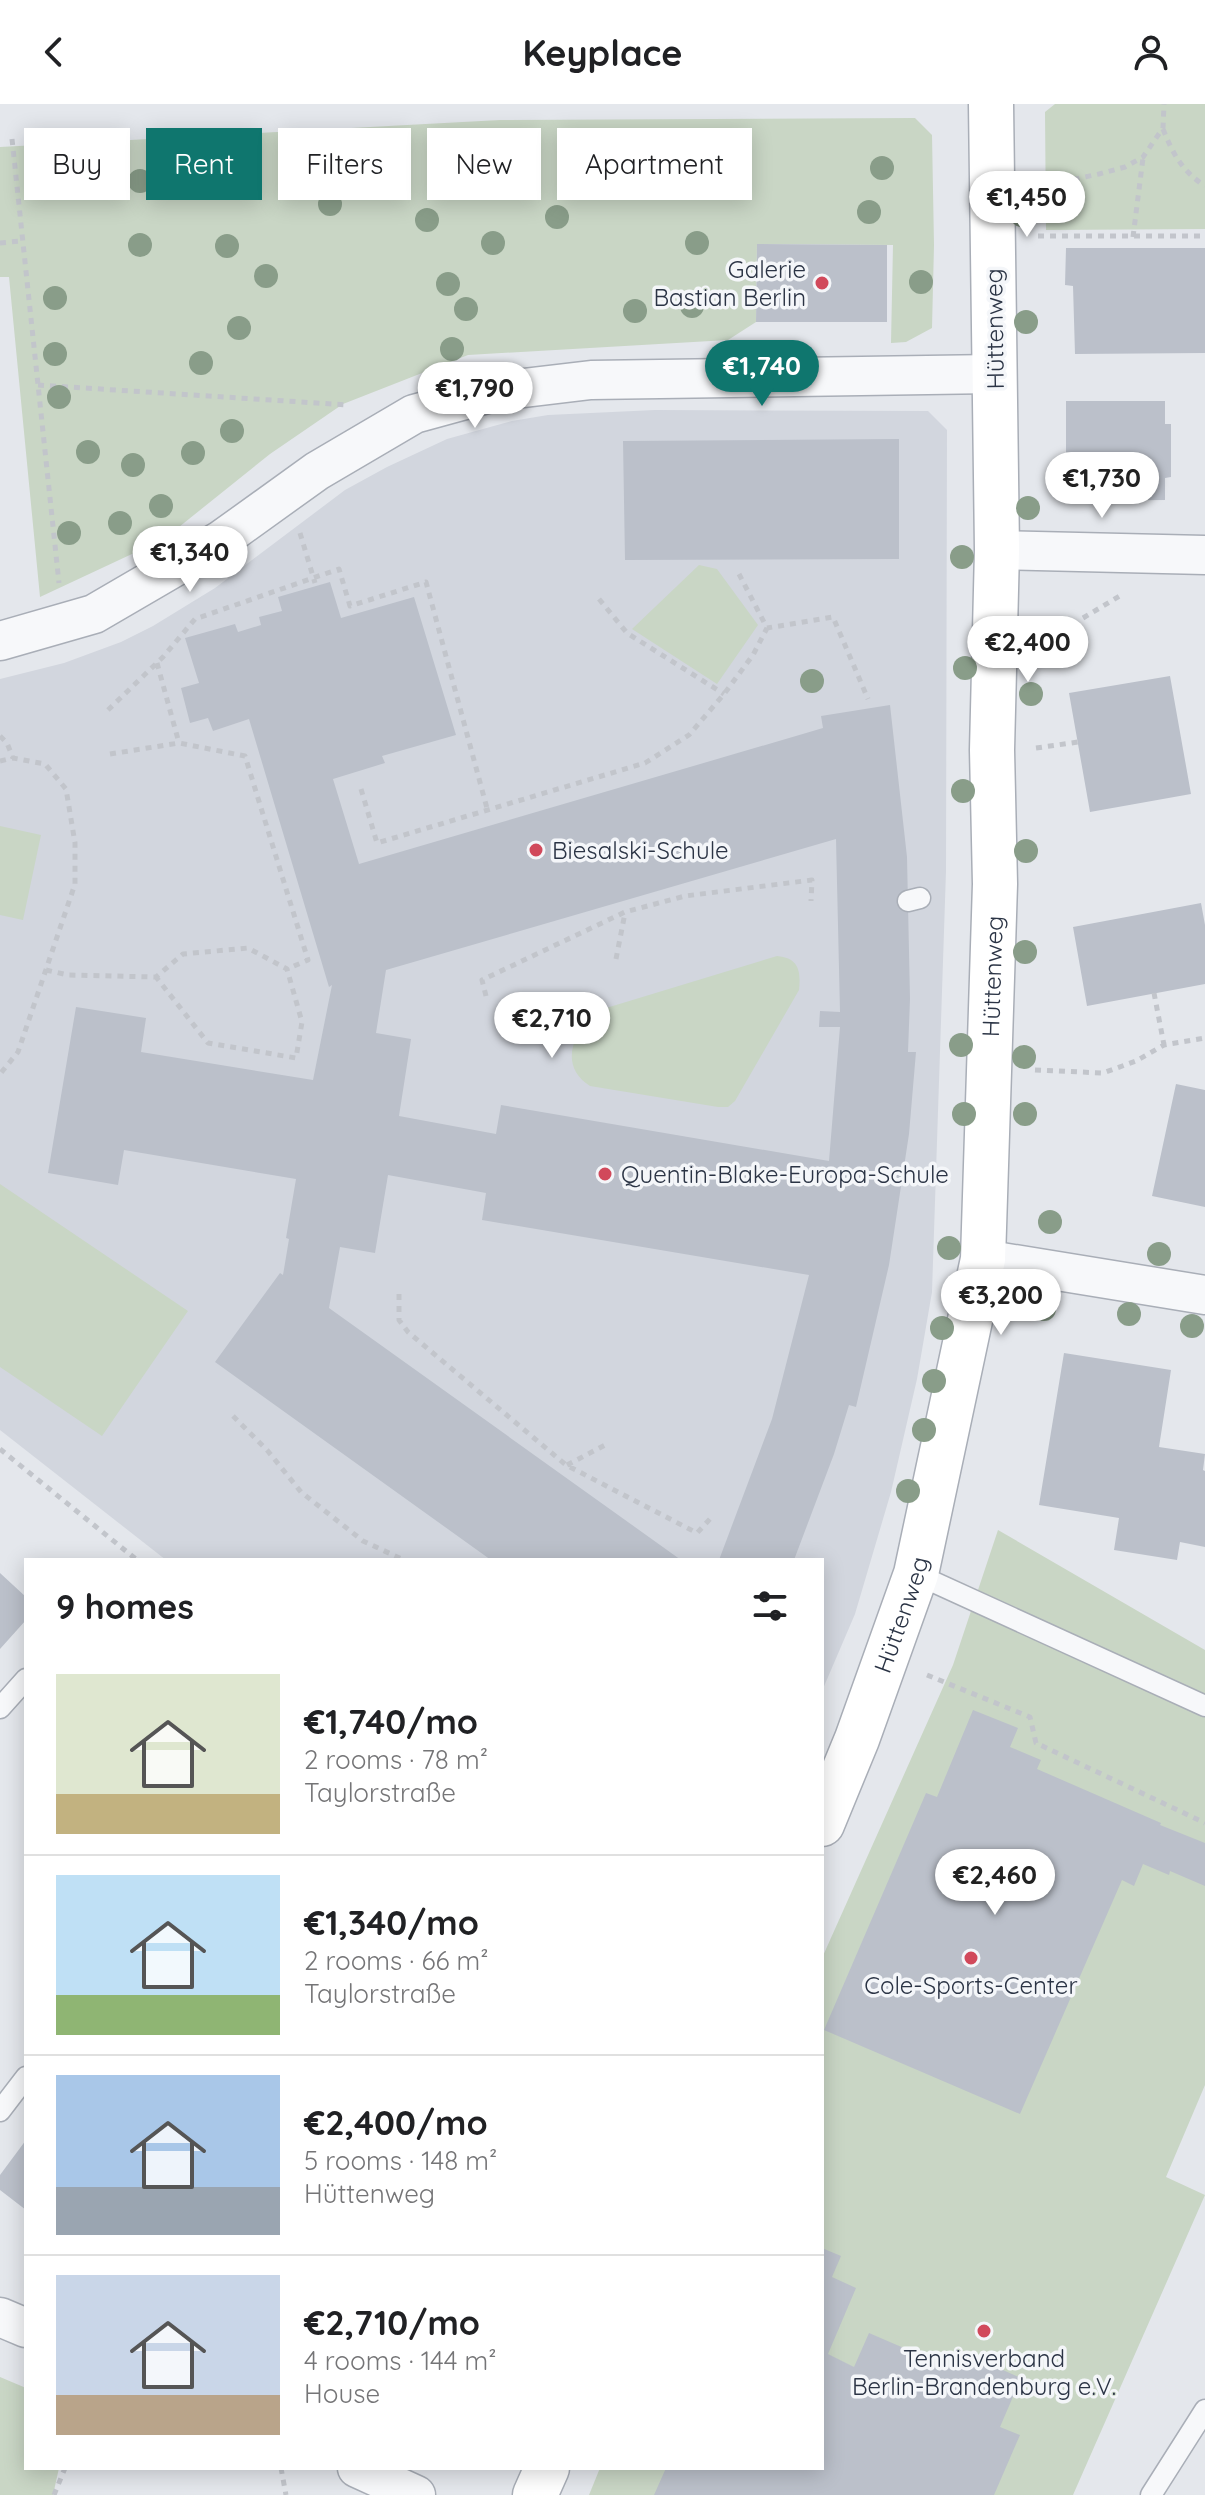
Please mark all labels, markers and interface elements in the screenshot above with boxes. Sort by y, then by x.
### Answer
icon: back [32,30,76,74]
text: Keyplace [523,30,682,75]
icon: person [1129,30,1173,74]
chip: Buy [24,128,130,200]
chip: Rent [146,128,262,200]
chip: Filters [278,128,411,200]
chip: New [427,128,541,200]
chip: Apartment [557,128,752,200]
pin: €1,450 [962,171,1092,239]
text: €1,450 [987,180,1067,213]
place label: Galerie Bastian Berlin [653,254,806,312]
street label: Hüttenweg [978,268,1010,390]
marker: Galerie Bastian Berlin [813,274,831,292]
pin: €1,740 [697,340,827,408]
text: €1,740 [723,349,801,382]
pin: €1,790 [410,362,540,430]
text: €1,790 [436,371,514,404]
pin: €1,730 [1037,452,1167,520]
text: €1,730 [1063,461,1141,494]
pin: €1,340 [125,526,255,594]
text: €1,340 [151,535,229,568]
pin: €2,400 [963,616,1093,684]
text: €2,400 [985,625,1071,658]
place label: Biesalski-Schule [552,835,728,865]
marker: Biesalski-Schule [527,841,545,859]
street label: Hüttenweg [975,915,1009,1037]
pin: €2,710 [487,992,617,1060]
text: €2,710 [512,1001,592,1034]
place label: Quentin-Blake-Europa-Schule [621,1159,949,1189]
marker: Quentin-Blake-Europa-Schule [596,1165,614,1183]
pin: €3,200 [936,1269,1066,1337]
text: €3,200 [959,1278,1043,1311]
street label: Hüttenweg [867,1554,934,1677]
icon: filters [748,1584,792,1628]
text: 9 homes [56,1585,194,1628]
text: €1,740/mo [304,1700,478,1743]
icon: home [120,1706,216,1802]
text: 2 rooms · 78 m² [304,1743,488,1776]
text: Taylorstraße [304,1776,456,1809]
pin: €2,460 [930,1849,1060,1917]
text: €2,460 [953,1858,1037,1891]
text: €1,340/mo [304,1901,479,1944]
icon: home [120,1907,216,2003]
text: 2 rooms · 66 m² [304,1944,489,1977]
marker: Cole-Sports-Center [962,1949,980,1967]
place label: Cole-Sports-Center [864,1970,1078,2000]
text: Taylorstraße [304,1977,456,2010]
text: €2,400/mo [304,2101,488,2144]
icon: home [120,2107,216,2203]
text: 5 rooms · 148 m² [304,2144,497,2177]
text: Hüttenweg [304,2177,435,2210]
text: €2,710/mo [304,2301,480,2344]
icon: home [120,2307,216,2403]
marker: Tennisverband Berlin-Brandenburg e.V. [975,2322,993,2340]
place label: Tennisverband Berlin-Brandenburg e.V. [852,2343,1116,2401]
text: 4 rooms · 144 m² [304,2344,497,2377]
text: House [304,2377,380,2410]

